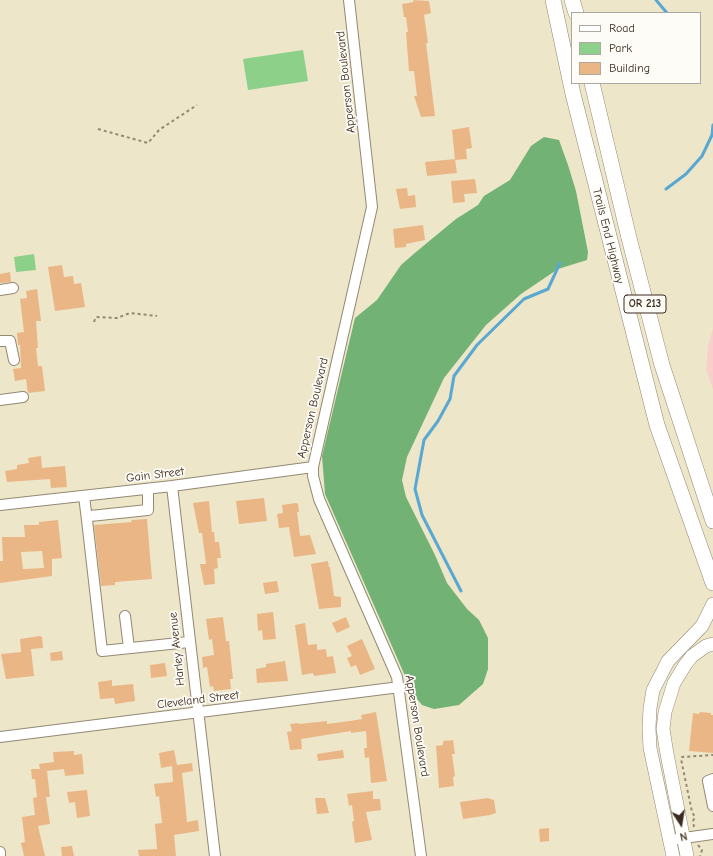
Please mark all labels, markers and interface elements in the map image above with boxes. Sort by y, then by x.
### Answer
legend [571,12,701,84]
text: Road [609,21,635,35]
street label: Apperson Boulevard [333,30,359,134]
text: Park [609,41,632,55]
text: Building [609,61,650,75]
street label: Trails End Highway [589,187,627,285]
road number: OR 213 [624,295,666,313]
street label: Apperson Boulevard [294,356,332,460]
street label: Gain Street [125,464,185,486]
street label: Harley Avenue [166,611,188,687]
street label: Apperson Boulevard [402,674,432,778]
street label: Cleveland Street [156,688,240,712]
north arrow [661,804,701,844]
text: N [679,829,688,843]

